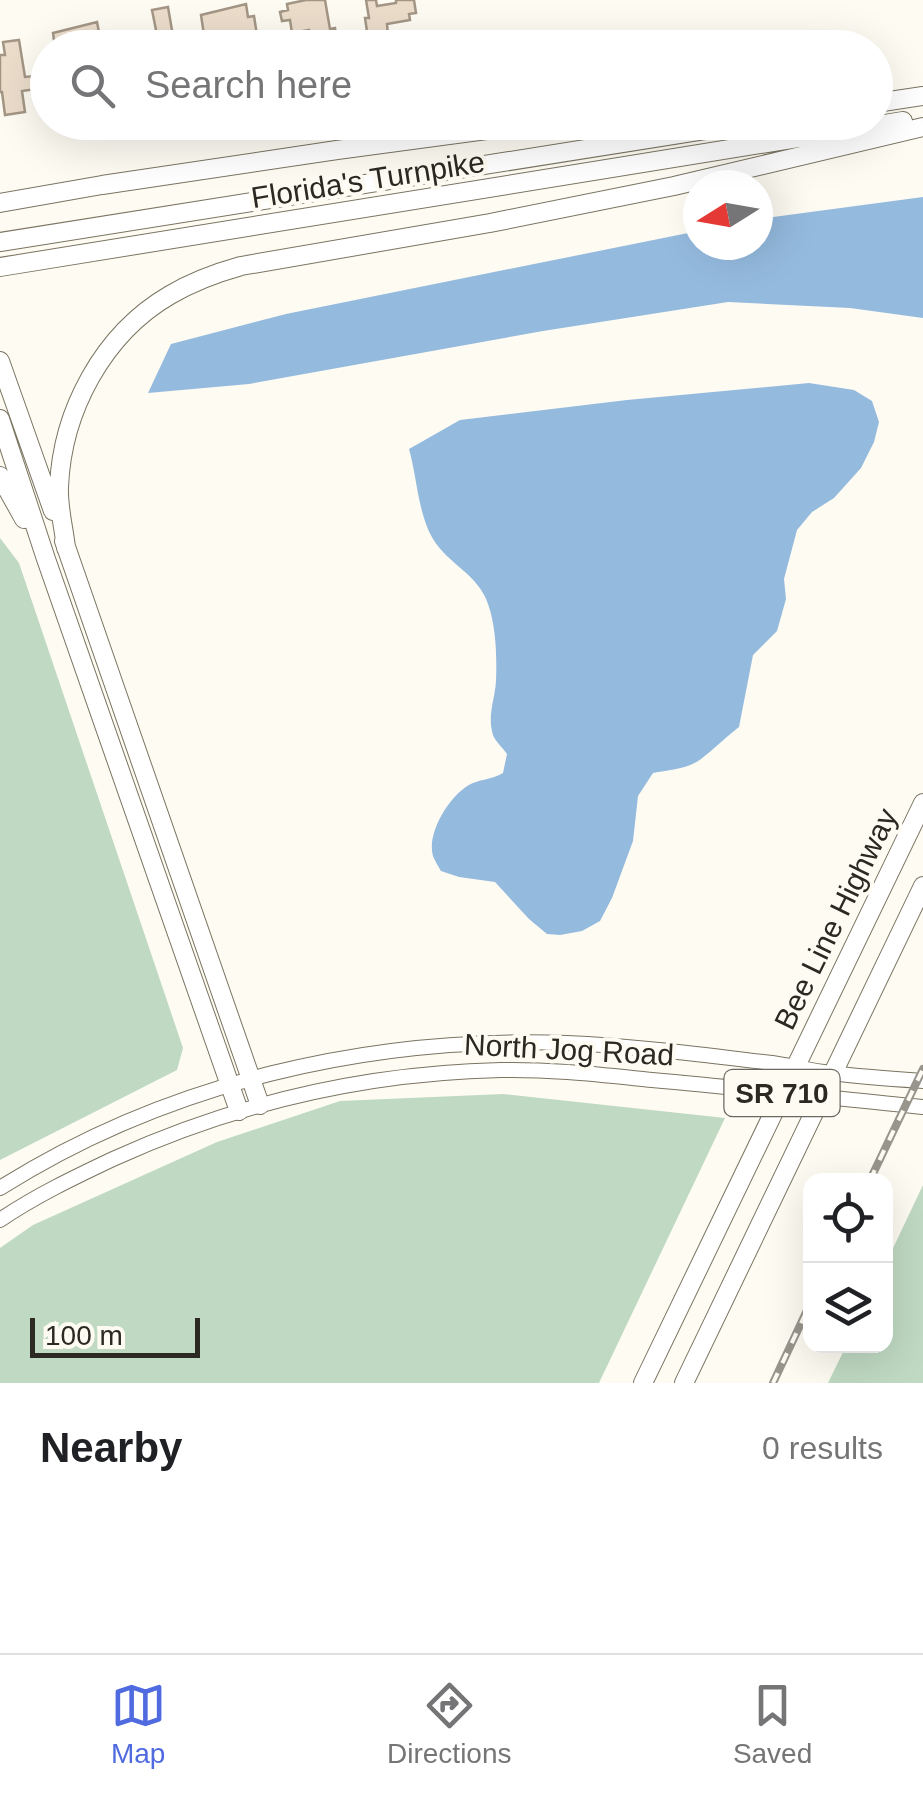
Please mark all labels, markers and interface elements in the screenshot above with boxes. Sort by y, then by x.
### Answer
search box [30,30,893,140]
icon: search [65,58,120,113]
text: Search here [145,64,352,106]
street label: Florida's Turnpike [249,145,487,214]
north arrow [683,170,773,260]
street label: Bee Line Highway [768,803,903,1035]
street label: North Jog Road [463,1028,675,1071]
road number: SR 710 [724,1070,840,1116]
map controls [803,1173,893,1353]
button: locate [803,1173,893,1263]
button: layers [803,1263,893,1353]
scale bar [30,1313,200,1358]
text: 100 m [45,1320,123,1351]
text: Nearby [40,1424,182,1471]
text: 0 results [762,1430,883,1466]
tab: Map [111,1678,166,1770]
tab: Directions [387,1678,512,1770]
tab: Saved [733,1678,812,1770]

